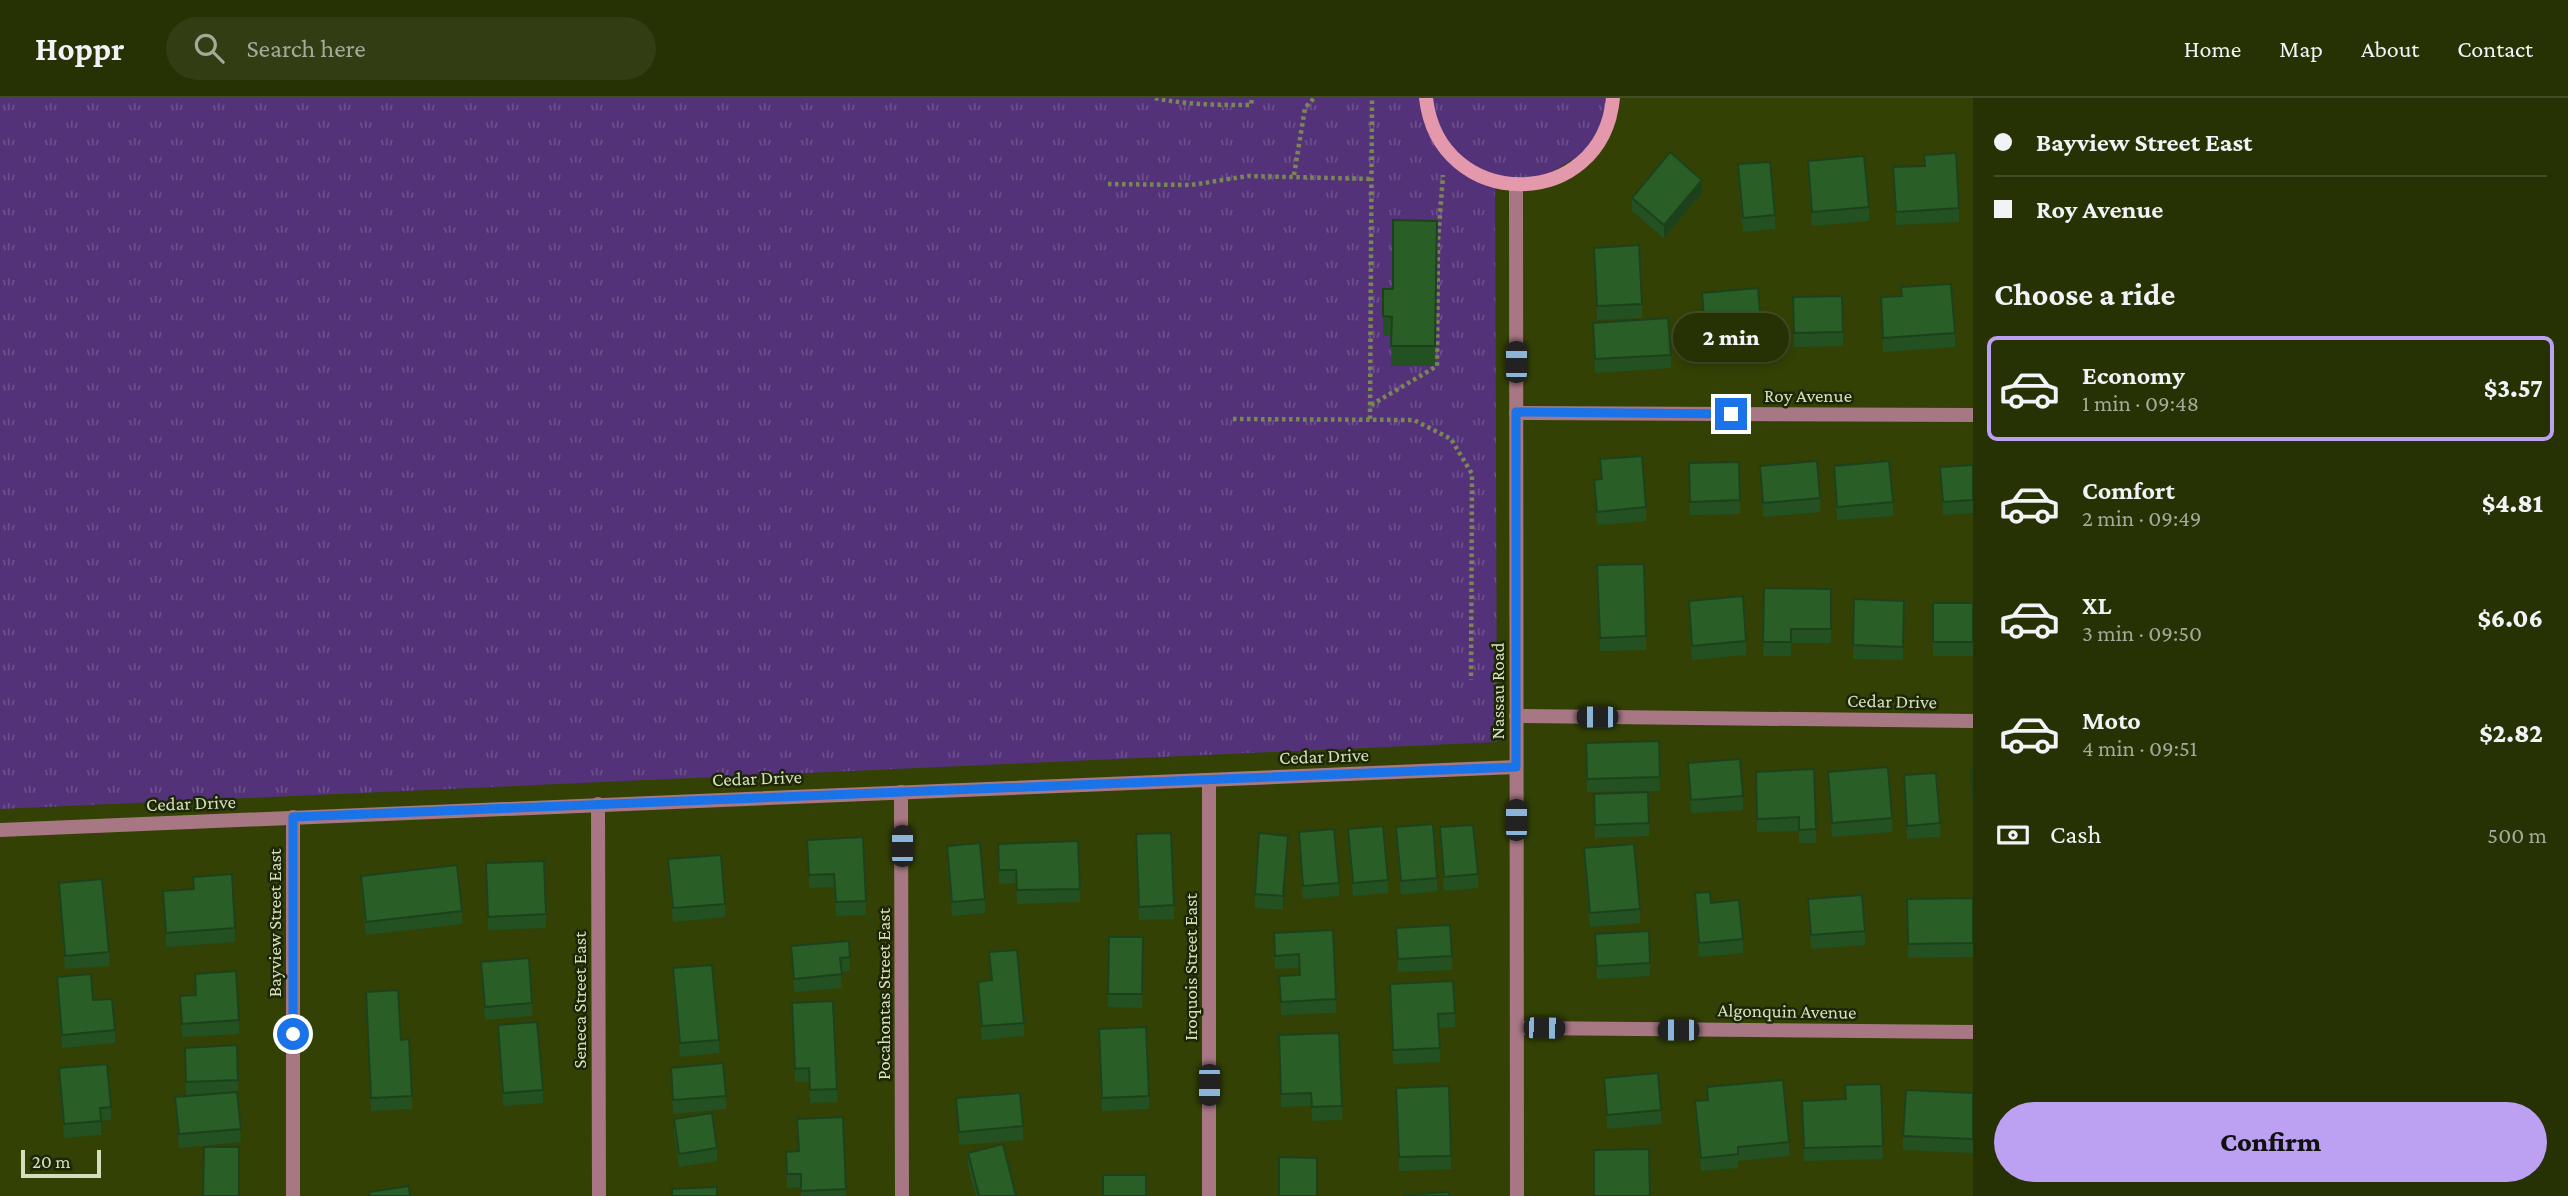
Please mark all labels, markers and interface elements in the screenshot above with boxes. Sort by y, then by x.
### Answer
search box [166,17,656,80]
icon: search [190,29,228,67]
text: Hoppr [35,30,124,67]
text: Search here [246,34,366,63]
text: Home [2184,35,2241,62]
text: Map [2279,35,2323,62]
text: About [2361,35,2419,62]
text: Contact [2457,35,2533,62]
text: Bayview Street East [2036,128,2252,157]
text: Roy Avenue [2036,195,2163,224]
text: Choose a ride [1994,276,2175,312]
callout: 2 min [1673,313,1789,362]
text: 2 min [1703,324,1759,350]
car [1506,341,1527,383]
icon: car [1998,357,2061,420]
text: Economy [2082,361,2185,390]
text: $3.57 [2484,374,2543,403]
street label: Roy Avenue [1764,385,1852,406]
text: 1 min · 09:48 [2082,390,2199,416]
route end [1715,398,1747,430]
icon: car [1998,472,2061,535]
text: Comfort [2082,476,2175,505]
text: $4.81 [2482,489,2543,518]
text: 2 min · 09:49 [2082,505,2201,531]
icon: car [1998,587,2061,650]
text: XL [2082,591,2111,620]
text: $6.06 [2477,604,2543,633]
text: 3 min · 09:50 [2082,620,2202,646]
street label: Nassau Road [1487,642,1508,740]
street label: Cedar Drive [1847,690,1937,712]
icon: car [1998,702,2061,765]
text: Moto [2082,706,2141,735]
car [1577,707,1619,728]
text: $2.82 [2479,719,2543,748]
text: 4 min · 09:51 [2082,735,2197,761]
street label: Cedar Drive [1279,744,1369,768]
street label: Cedar Drive [712,766,802,790]
street label: Cedar Drive [146,791,236,815]
car [1506,799,1527,841]
icon: cash [1994,816,2032,854]
text: Cash [2050,820,2101,849]
text: 500 m [2487,822,2547,848]
car [892,825,913,867]
street label: Bayview Street East [264,848,285,997]
street label: Iroquois Street East [1180,892,1201,1041]
street label: Pocahontas Street East [873,907,894,1080]
street label: Seneca Street East [569,931,590,1068]
street label: Algonquin Avenue [1717,999,1857,1023]
car [1523,1017,1566,1039]
route start [277,1018,309,1050]
car [1658,1020,1700,1041]
car [1199,1064,1220,1106]
button: Confirm [1994,1102,2547,1182]
scale bar [21,1147,102,1179]
text: 20 m [32,1151,71,1172]

